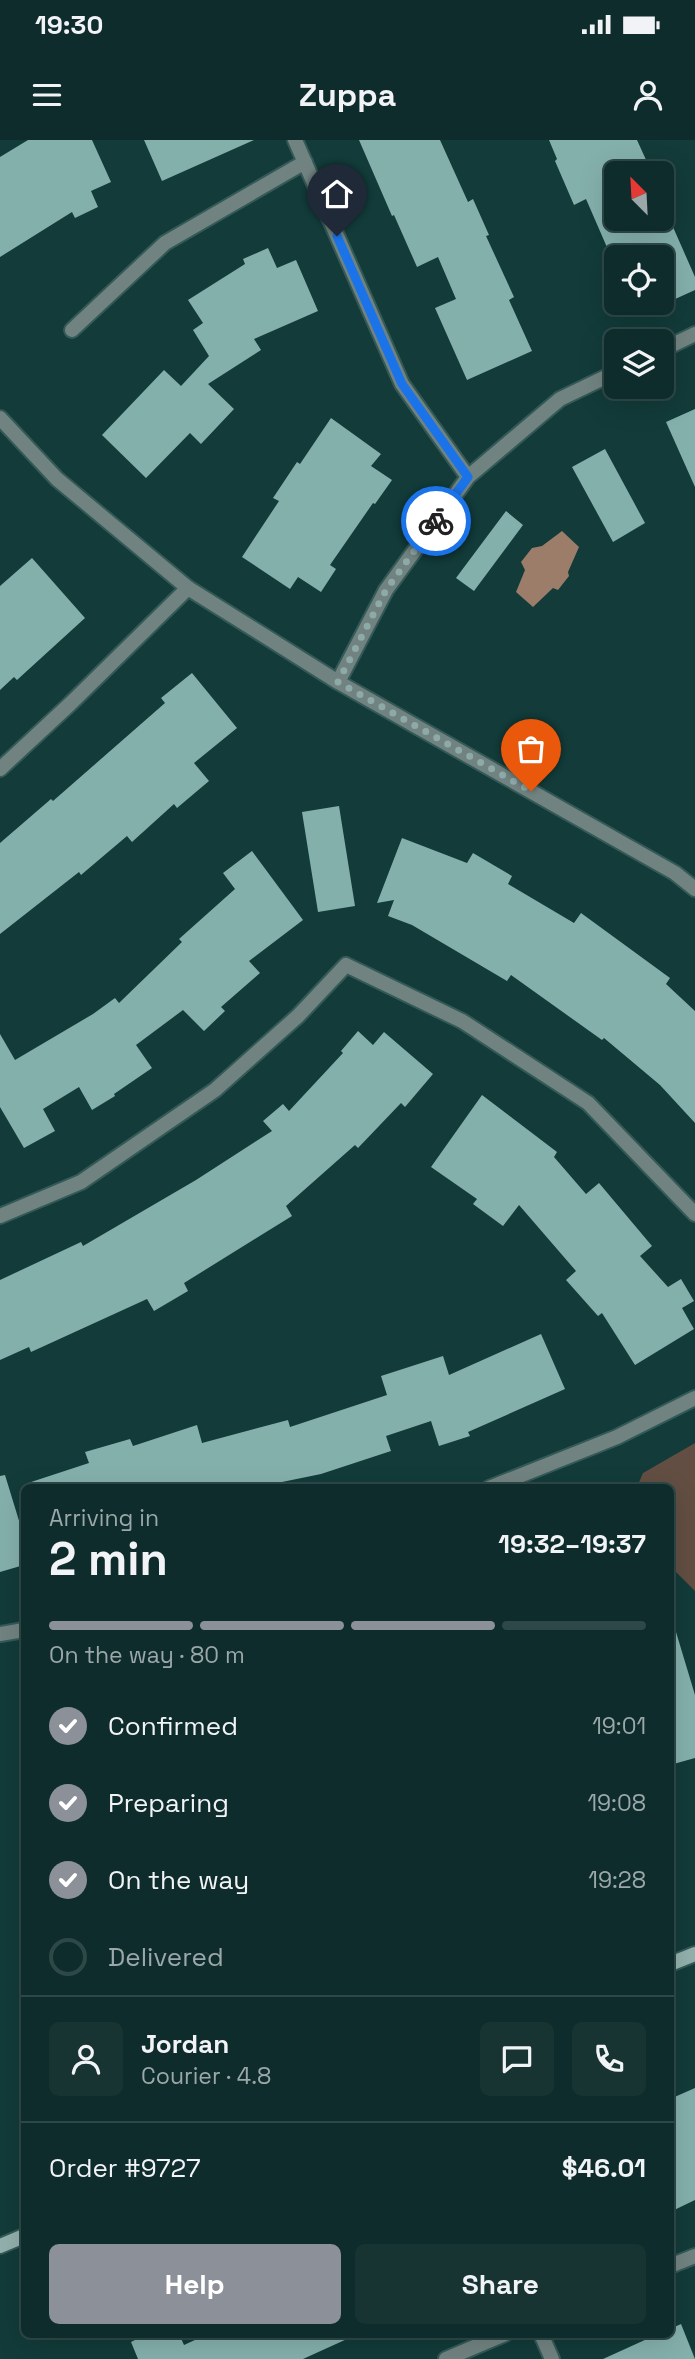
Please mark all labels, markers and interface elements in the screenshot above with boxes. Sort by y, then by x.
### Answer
text: 19:30 [35,8,103,42]
text: Zuppa [299,75,396,115]
icon: menu [28,76,66,114]
icon: person [629,76,667,114]
north arrow [604,161,674,231]
map controls [604,161,674,399]
pin [307,164,367,236]
icon: home [318,175,356,213]
button: locate [604,245,674,315]
button: layers [604,329,674,399]
courier [401,486,471,556]
icon: bike [417,502,455,540]
pin [501,719,561,791]
icon: bag [512,730,550,768]
text: Arriving in [49,1503,159,1533]
text: 19:32–19:37 [498,1527,646,1561]
text: 2 min [49,1530,168,1588]
text: On the way · 80 m [49,1640,245,1670]
icon: check [49,1707,87,1745]
text: Confirmed [108,1709,238,1743]
text: 19:01 [592,1711,646,1741]
icon: check [49,1784,87,1822]
text: Preparing [108,1786,229,1820]
text: 19:08 [587,1788,646,1818]
icon: check [49,1861,87,1899]
text: On the way [108,1863,249,1897]
text: 19:28 [588,1865,646,1895]
text: Delivered [108,1940,224,1974]
button: person [49,2022,123,2096]
button: chat [480,2022,554,2096]
button: phone [572,2022,646,2096]
text: Jordan [141,2027,229,2061]
text: Courier · 4.8 [141,2061,271,2091]
text: Order #9727 [49,2151,201,2185]
text: $46.01 [562,2151,646,2185]
button: Help [49,2244,341,2324]
button: Share [355,2244,646,2324]

